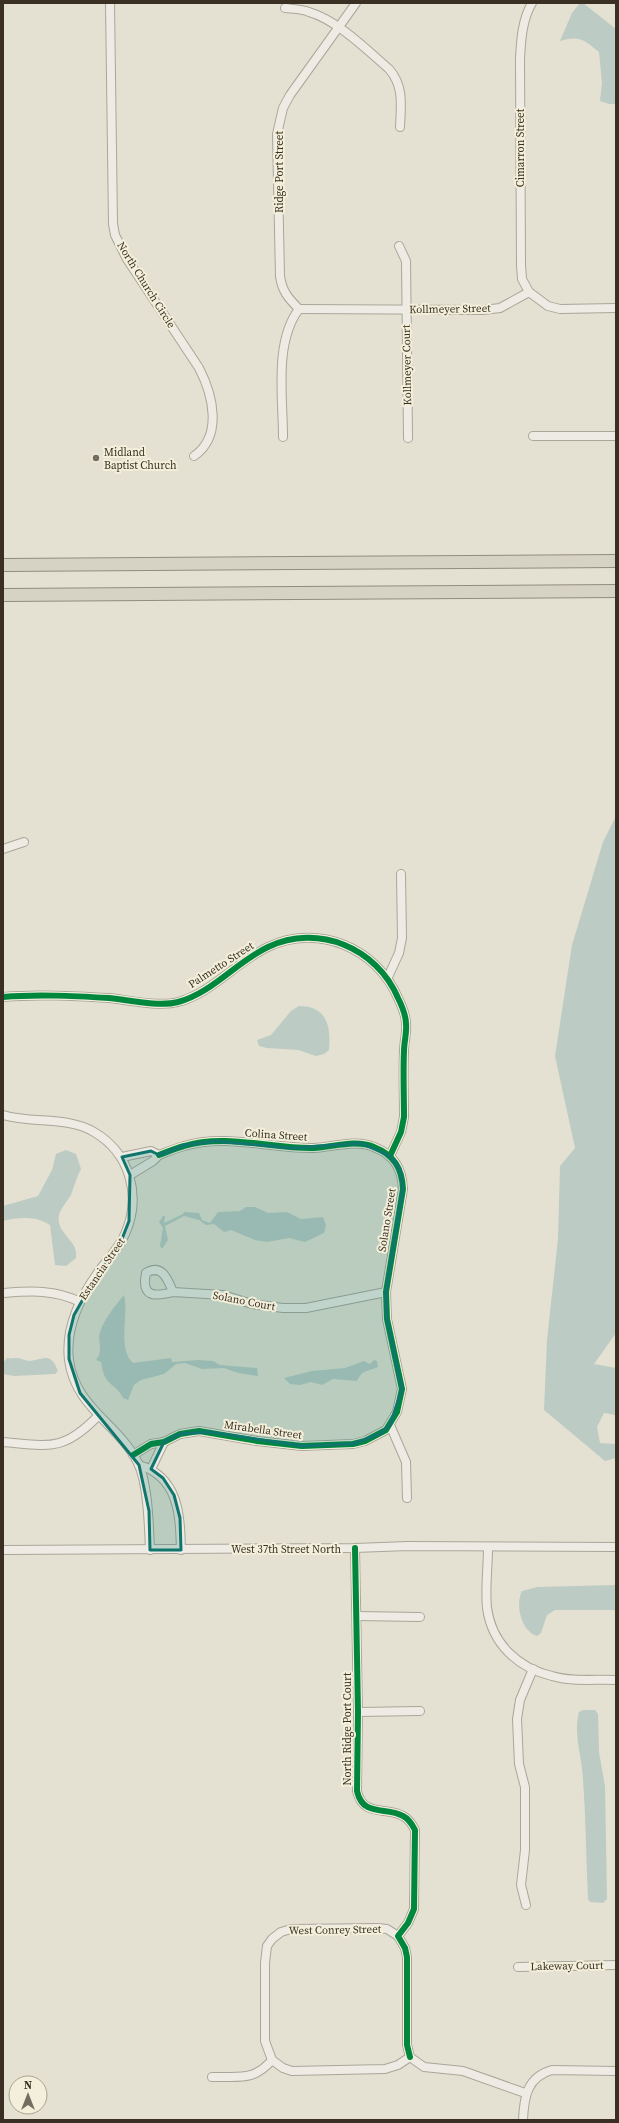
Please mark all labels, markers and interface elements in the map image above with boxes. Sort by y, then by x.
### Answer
street label: Cimarron Street [513,108,528,187]
street label: Ridge Port Street [272,131,287,213]
street label: North Church Circle [113,239,179,331]
street label: Kollmeyer Street [409,301,491,317]
street label: Kollmeyer Court [399,324,415,406]
place label: Midland Baptist Church [104,445,177,473]
marker: Midland Baptist Church [91,453,101,463]
street label: Palmetto Street [185,938,257,992]
street label: Colina Street [244,1125,308,1145]
street label: Solano Street [375,1187,399,1253]
street label: Estancia Street [76,1234,129,1303]
street label: Solano Court [212,1288,277,1314]
street label: Mirabella Street [223,1417,303,1443]
street label: West 37th Street North [231,1542,341,1557]
street label: North Ridge Port Court [340,1672,355,1785]
street label: West Conrey Street [289,1922,382,1938]
street label: Lakeway Court [530,1958,604,1974]
north arrow [8,2075,48,2115]
text: N [24,2078,32,2093]

